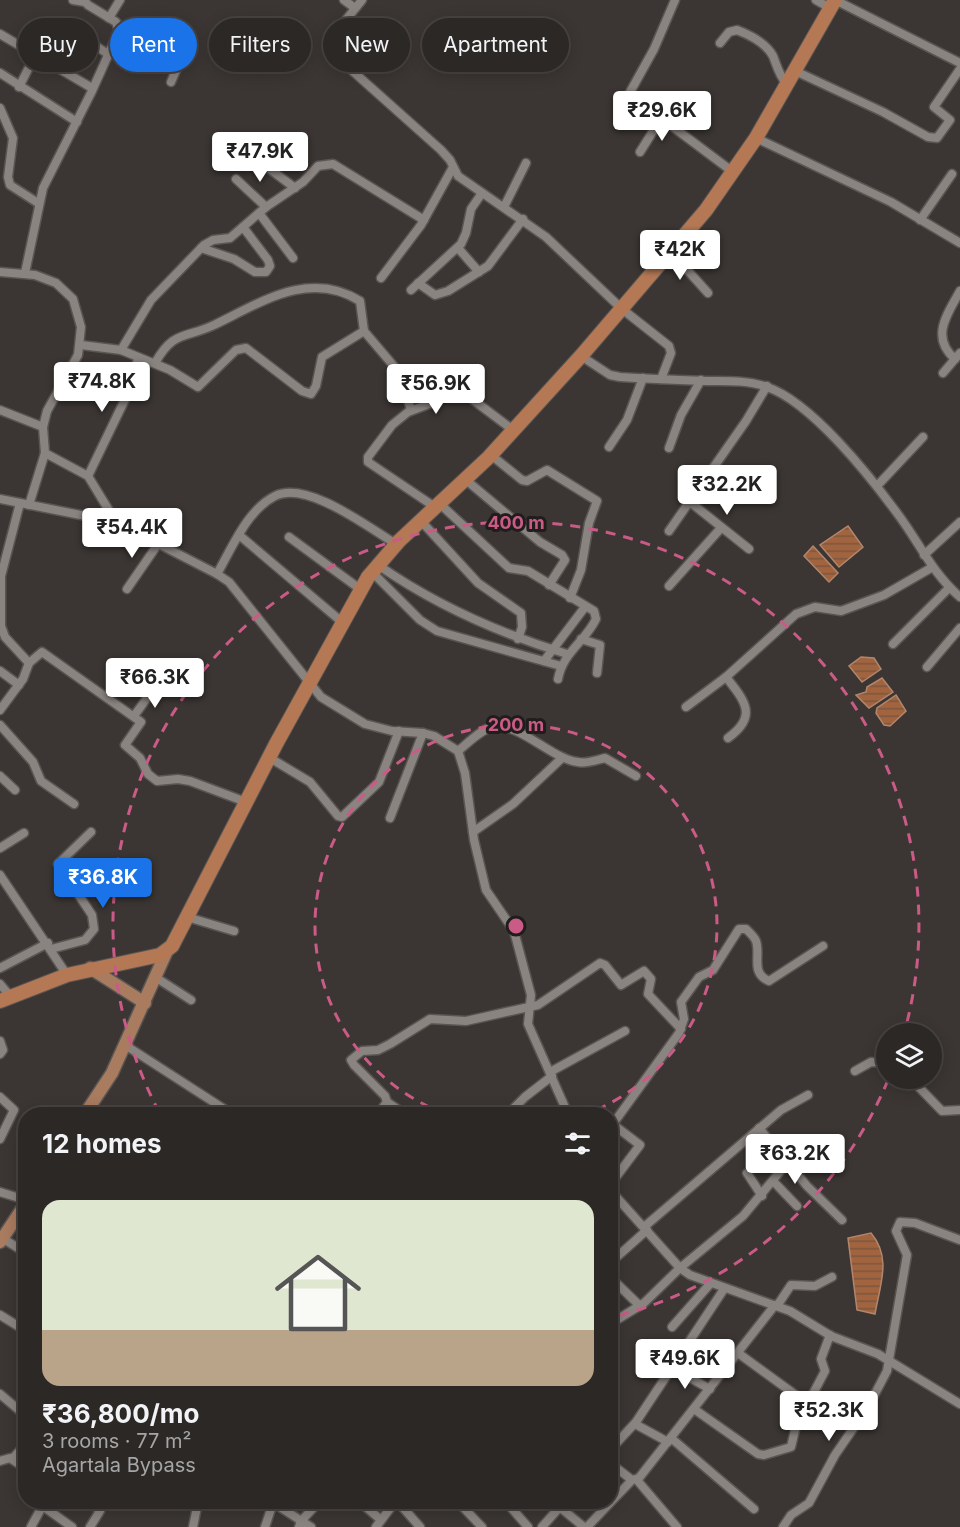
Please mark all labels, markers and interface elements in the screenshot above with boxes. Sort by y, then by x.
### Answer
chip: Buy [18,18,98,72]
chip: Rent [110,18,197,72]
chip: Filters [209,18,311,72]
chip: New [323,18,410,72]
chip: Apartment [422,18,569,72]
pin: ₹29.6K [613,91,711,142]
text: ₹29.6K [627,98,697,122]
pin: ₹47.9K [211,132,309,183]
text: ₹47.9K [226,139,294,163]
pin: ₹42K [644,230,716,281]
text: ₹42K [654,237,706,261]
pin: ₹74.8K [53,362,151,413]
pin: ₹56.9K [387,364,485,415]
text: ₹74.8K [68,369,136,393]
text: ₹56.9K [401,371,471,395]
pin: ₹32.2K [678,465,776,516]
text: ₹32.2K [692,472,762,496]
pin: ₹54.4K [83,508,181,559]
text: 400 m [487,512,545,533]
text: ₹54.4K [96,515,168,539]
pin: ₹66.3K [106,658,204,709]
text: ₹66.3K [120,665,190,689]
text: 200 m [488,714,544,735]
pin: ₹36.8K [54,858,152,909]
text: ₹36.8K [68,865,138,889]
centre of rings [506,916,526,936]
map controls [876,1023,942,1089]
button: layers [876,1023,942,1089]
icon: filters [561,1127,594,1160]
text: 12 homes [42,1128,162,1159]
pin: ₹63.2K [746,1134,844,1185]
text: ₹63.2K [760,1141,830,1165]
icon: home [264,1239,372,1347]
pin: ₹49.6K [636,1339,734,1390]
text: ₹49.6K [650,1346,720,1370]
pin: ₹52.3K [780,1391,878,1442]
text: ₹36,800/mo [42,1398,199,1429]
text: ₹52.3K [794,1398,864,1422]
text: 3 rooms · 77 m² [42,1429,191,1453]
text: Agartala Bypass [42,1453,196,1477]

